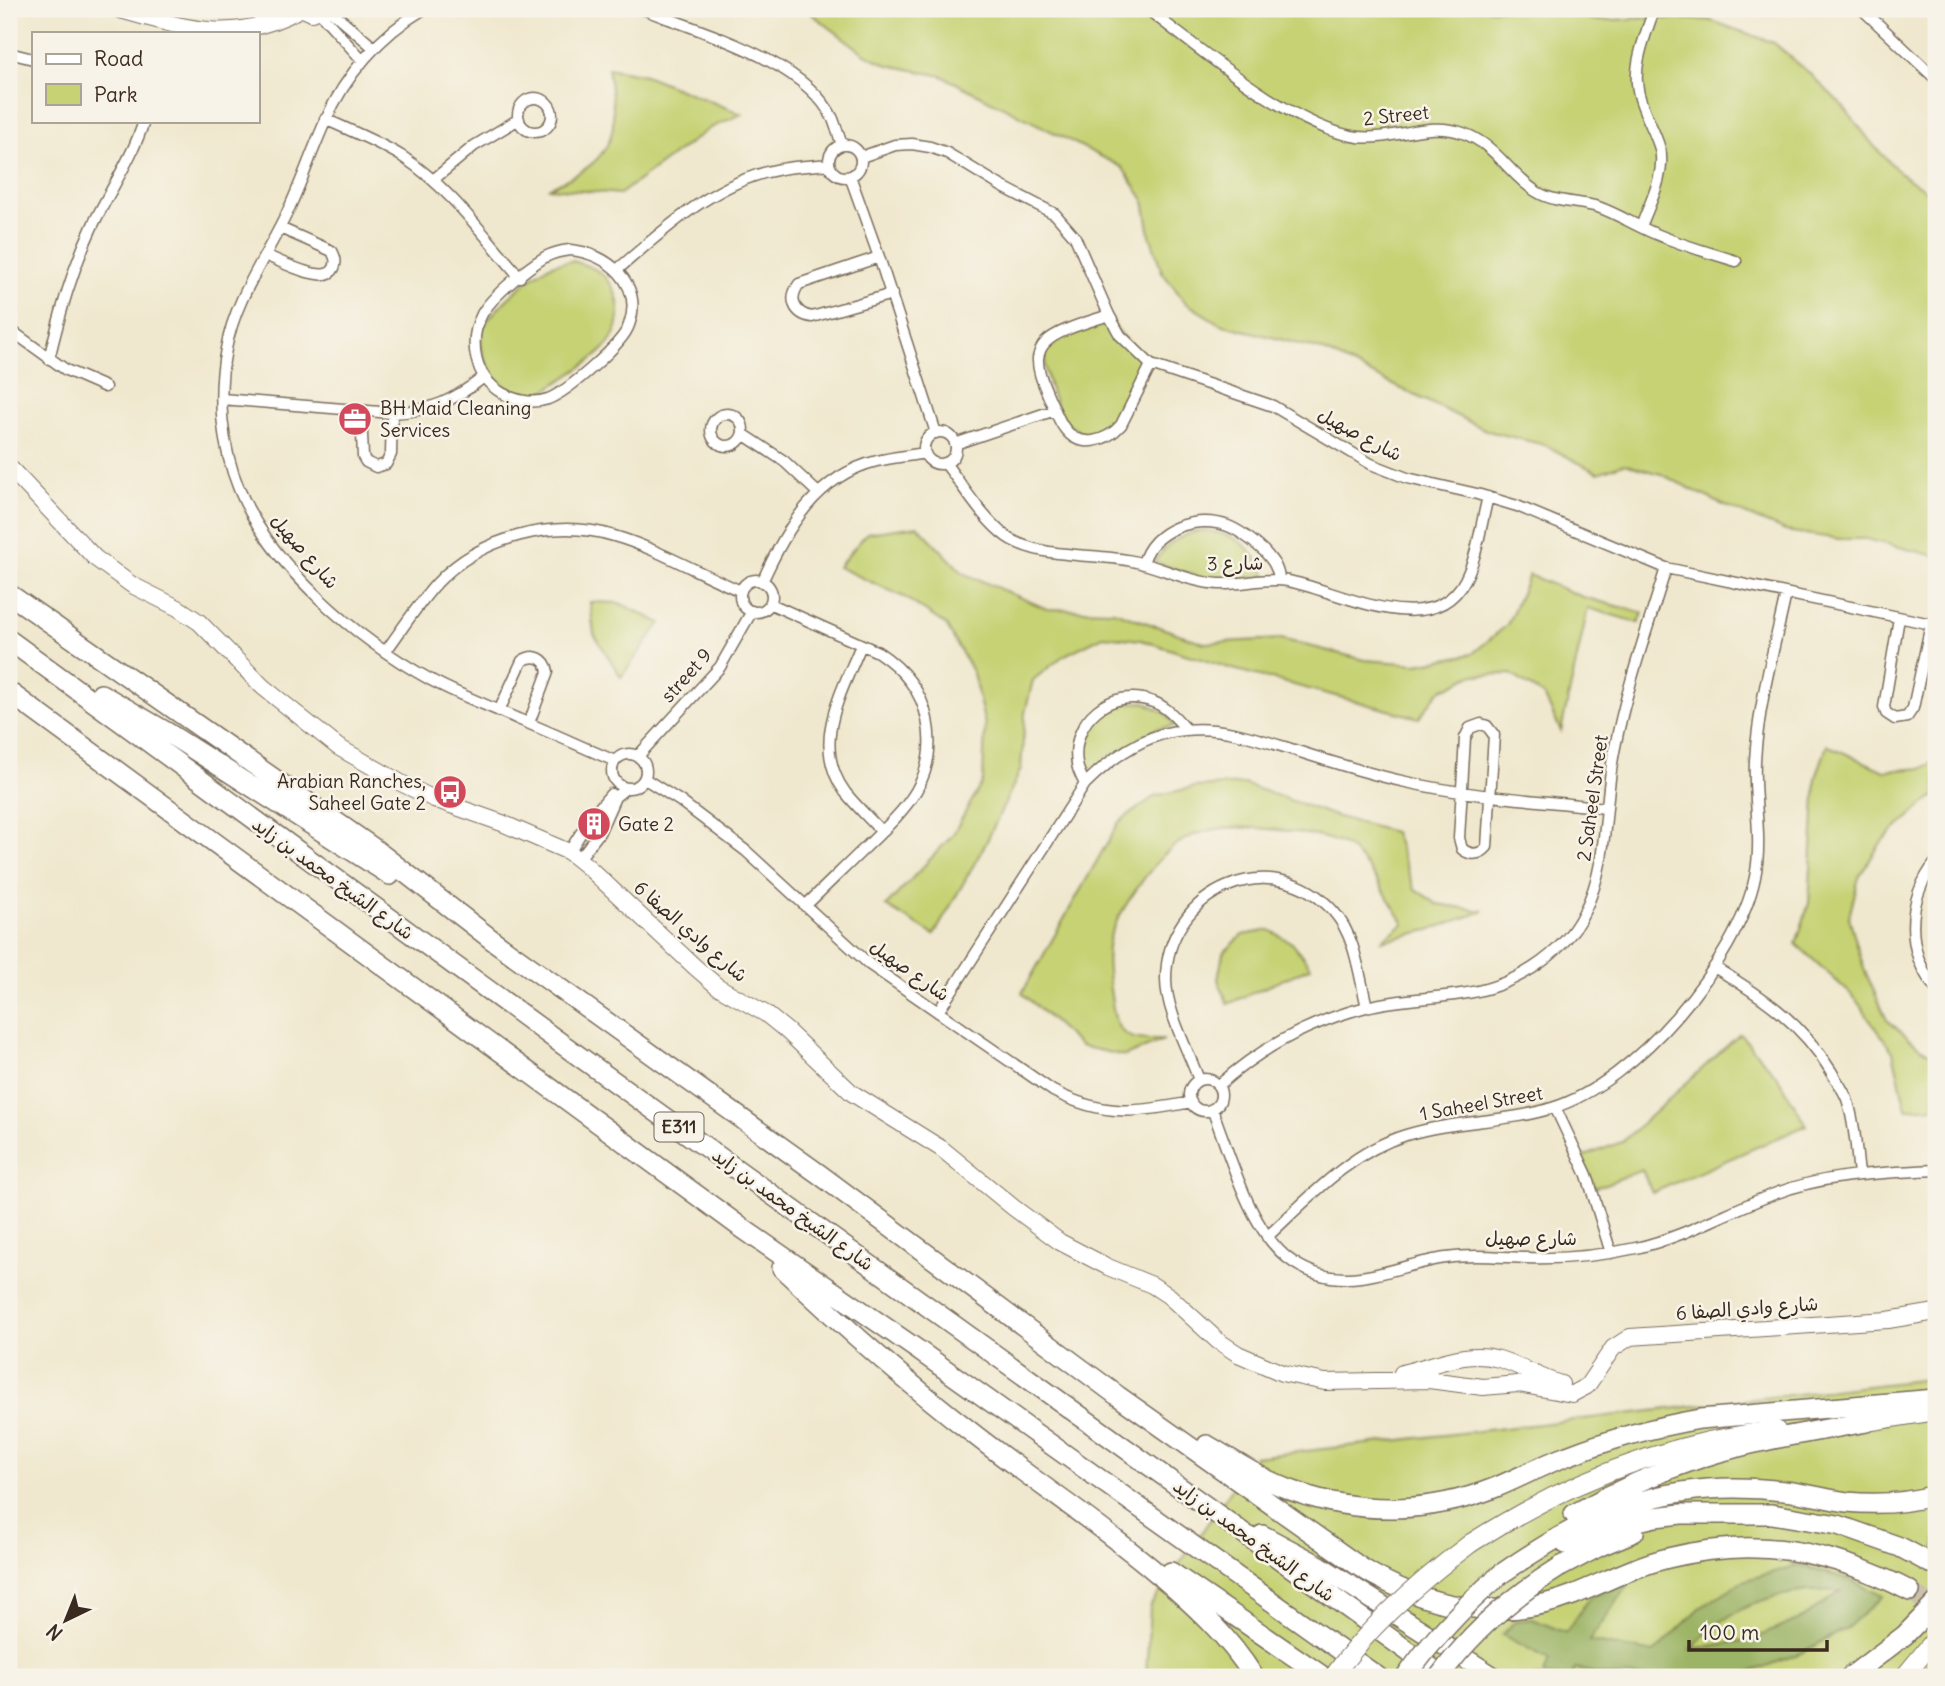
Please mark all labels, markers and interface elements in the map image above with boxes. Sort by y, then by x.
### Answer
legend [32,32,259,122]
text: Road [94,45,143,72]
text: Park [94,81,137,108]
street label: 2 Street [1362,100,1430,130]
place label: BH Maid Cleaning Services [380,396,531,442]
office icon: BH Maid Cleaning Services [336,400,374,438]
street label: شارع صهيل [1313,402,1406,468]
street label: شارع صهيل [264,508,344,595]
street label: 3 شارع [1207,551,1263,577]
street label: street 9 [655,643,717,707]
street label: 2 Saheel Street [1571,733,1613,863]
place label: Arabian Ranches, Saheel Gate 2 [277,769,426,815]
bus stop icon: Arabian Ranches, Saheel Gate 2 [431,773,469,811]
building icon: Gate 2 [575,805,613,843]
street label: شارع الشيخ محمد بن زايد [246,811,419,946]
place label: Gate 2 [618,812,674,836]
street label: شارع وادي الصفا 6 [627,875,753,989]
street label: شارع صهيل [864,934,955,1008]
street label: 1 Saheel Street [1418,1080,1544,1126]
road number: E311 [654,1112,704,1142]
street label: شارع الشيخ محمد بن زايد [706,1142,879,1277]
street label: شارع صهيل [1485,1226,1577,1252]
street label: شارع وادي الصفا 6 [1675,1291,1819,1328]
street label: شارع الشيخ محمد بن زايد [1167,1473,1340,1608]
north arrow [32,1584,102,1654]
scale bar [1689,1609,1828,1653]
text: N [41,1619,67,1646]
text: 100 m [1700,1619,1759,1646]

